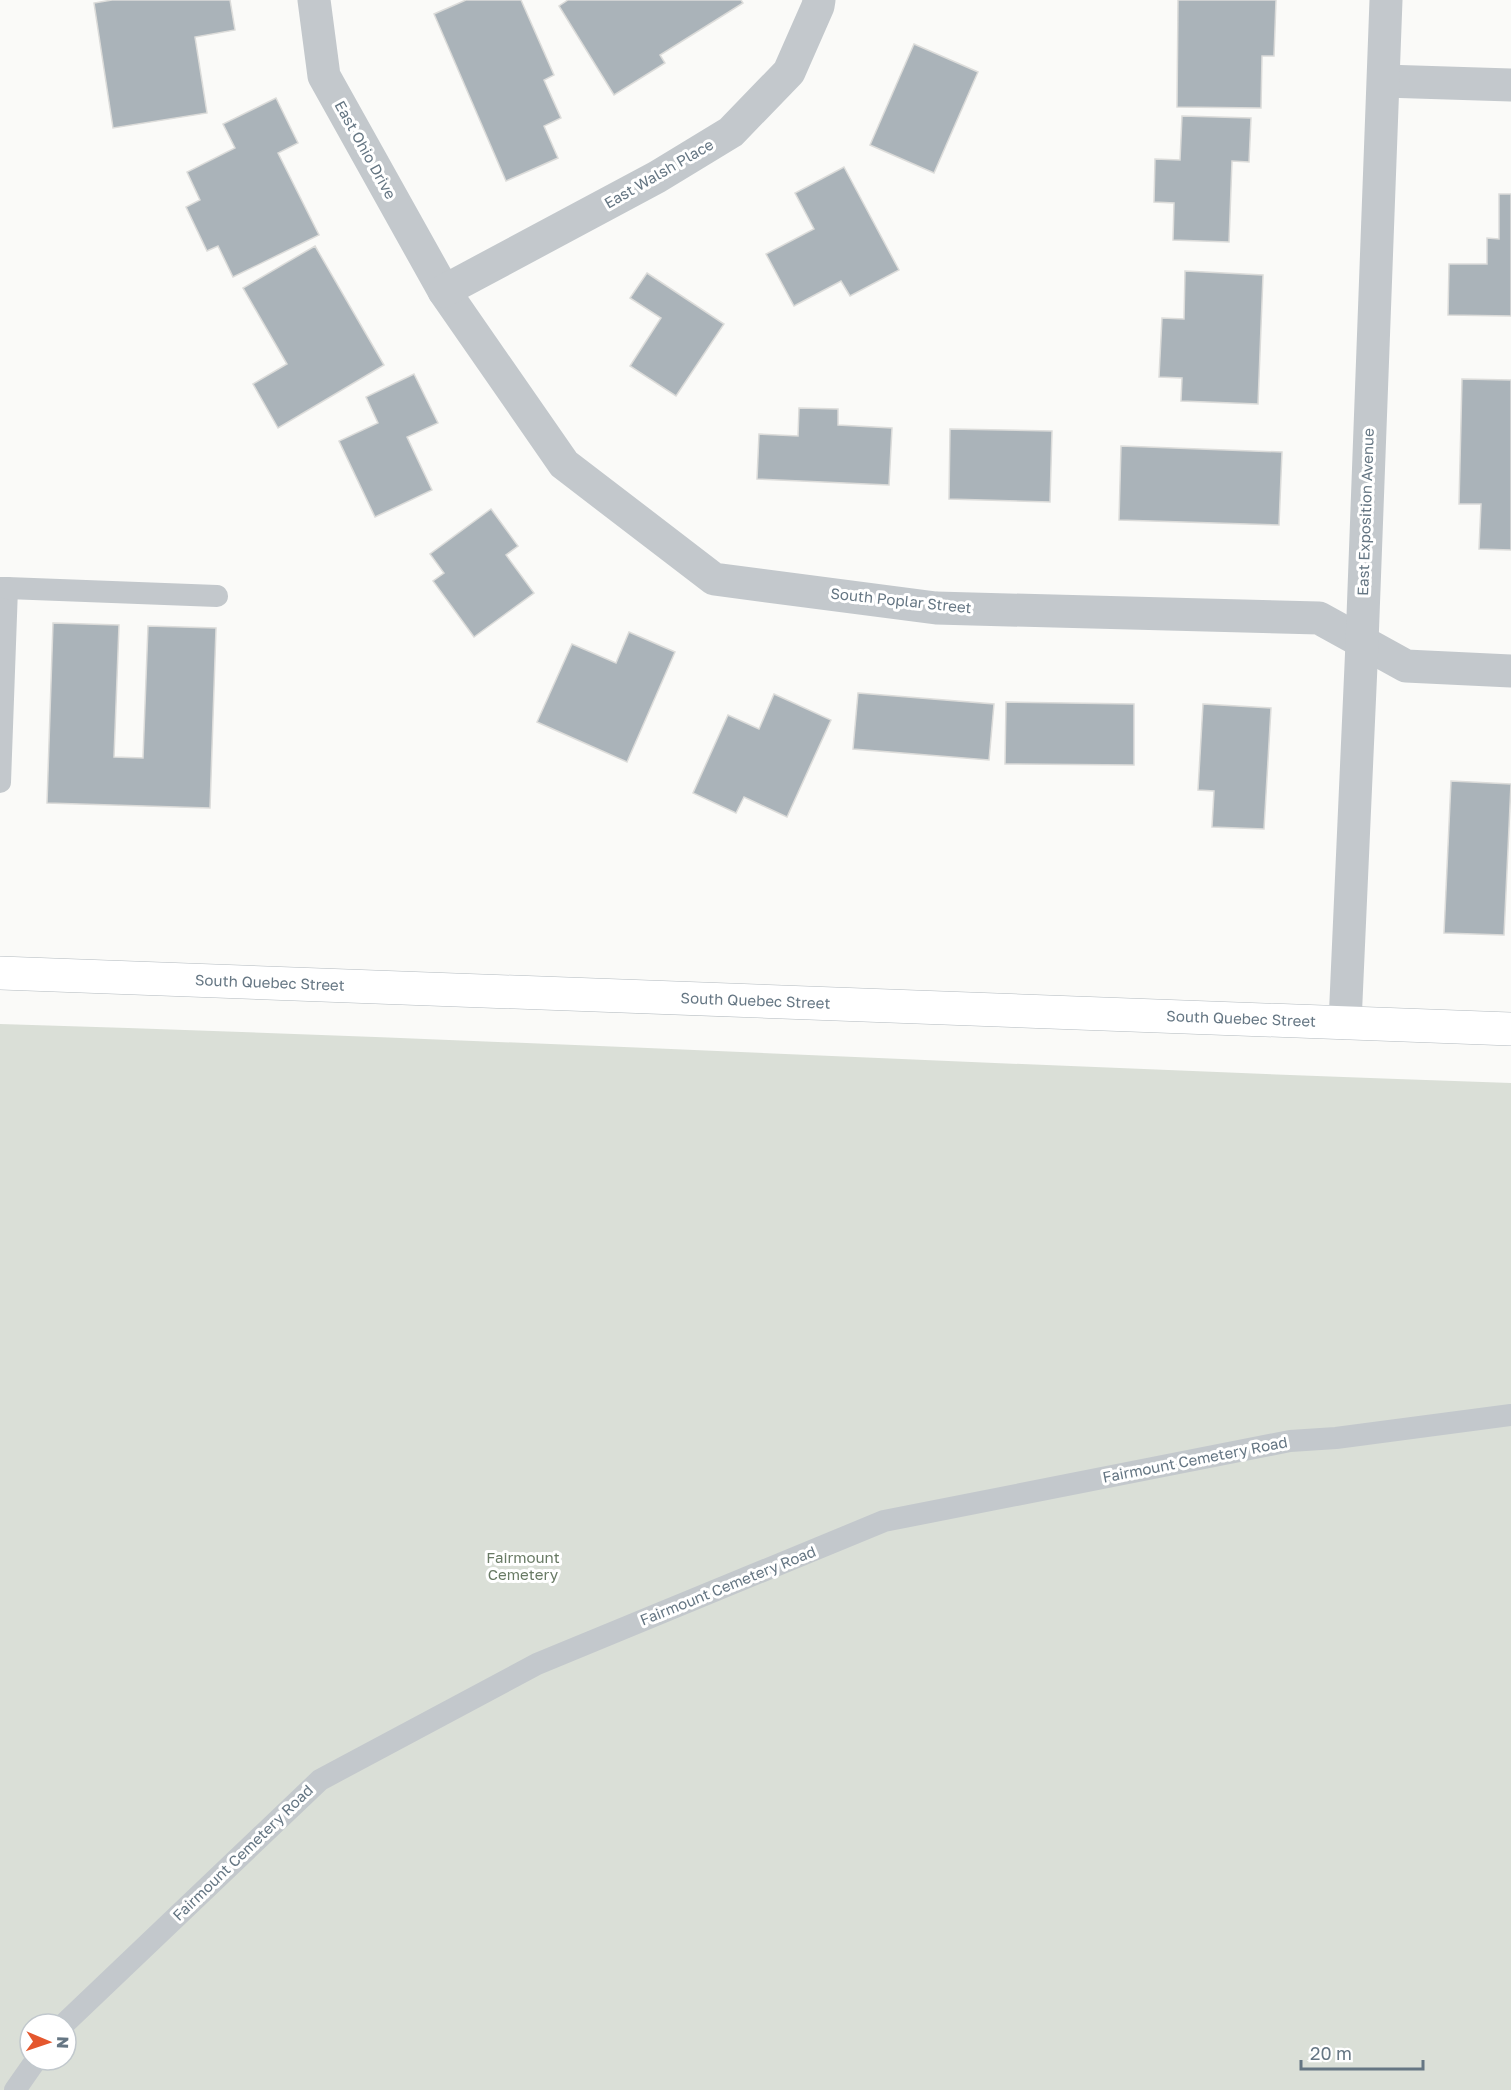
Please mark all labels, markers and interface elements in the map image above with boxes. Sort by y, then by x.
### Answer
street label: East Ohio Drive [331,97,400,202]
street label: East Walsh Place [601,134,717,212]
street label: East Exposition Avenue [1353,428,1377,596]
street label: South Poplar Street [830,584,973,616]
street label: South Quebec Street [195,970,345,994]
street label: South Quebec Street [680,988,831,1012]
street label: South Quebec Street [1166,1006,1316,1030]
street label: Fairmount Cemetery Road [1101,1432,1289,1486]
street label: Fairmount Cemetery Road [637,1542,818,1629]
park label: Fairmount Cemetery [486,1548,560,1583]
street label: Fairmount Cemetery Road [168,1781,316,1924]
north arrow [18,2012,78,2072]
scale bar [1301,2033,1422,2071]
text: N [53,2036,73,2049]
text: 20 m [1310,2042,1352,2064]

